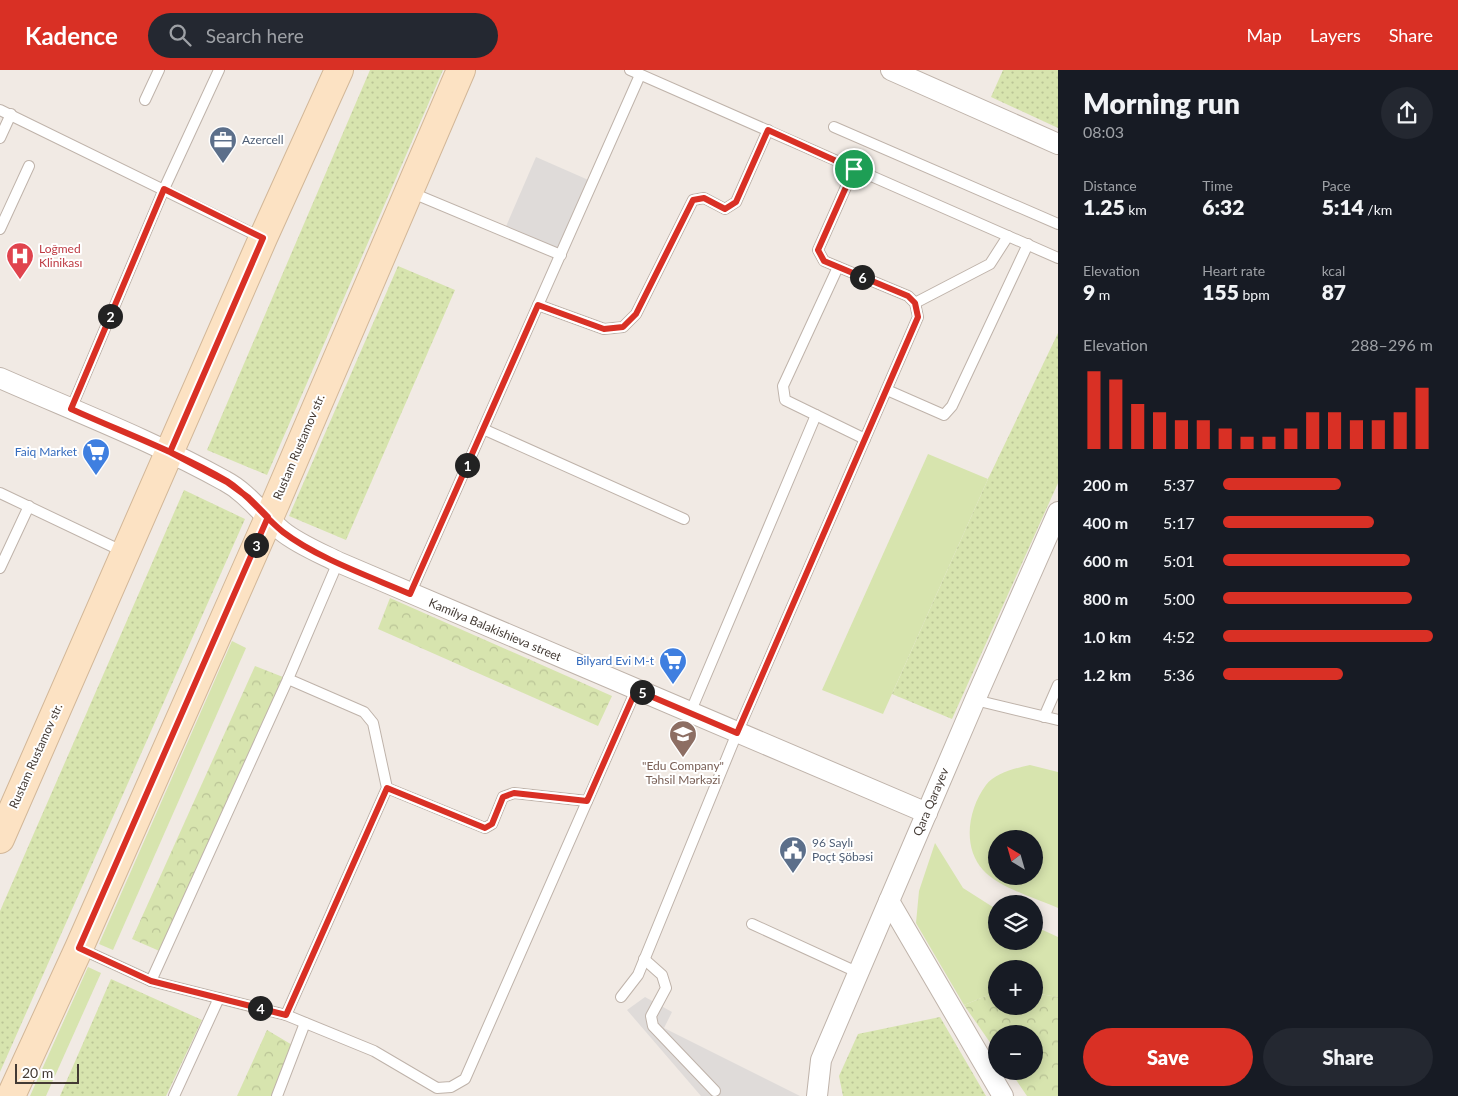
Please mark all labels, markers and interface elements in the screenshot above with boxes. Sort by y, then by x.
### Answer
search box [148,13,498,58]
text: Kadence [25,21,118,50]
icon: search [166,21,194,49]
text: Search here [206,24,304,47]
text: Map [1246,24,1282,46]
text: Layers [1310,24,1361,46]
text: Share [1389,24,1433,46]
text: Morning run [1083,86,1240,120]
button: share [1381,87,1433,139]
text: 08:03 [1083,122,1124,141]
office icon: Azercell [208,125,238,164]
place label: Azercell [242,132,284,147]
pin [833,148,875,190]
icon: arrive [840,155,868,183]
text: Distance [1083,177,1137,194]
text: Time [1202,177,1233,194]
text: Pace [1322,177,1351,194]
text: 1.25 [1083,194,1125,219]
text: 6:32 [1202,194,1244,219]
text: 5:14 [1322,194,1364,219]
text: km [1125,201,1147,218]
text: /km [1364,201,1392,218]
hospital icon: Loğmed Klinikası [5,241,35,280]
place label: Loğmed Klinikası [39,241,82,270]
text: Elevation [1083,262,1140,279]
text: Heart rate [1202,262,1265,279]
text: kcal [1322,262,1345,279]
pin: 6 [850,264,874,290]
text: 6 [858,269,867,286]
text: 9 [1083,279,1095,304]
text: 155 [1202,279,1239,304]
text: 87 [1322,279,1346,304]
text: m [1095,286,1110,303]
text: bpm [1239,286,1270,303]
pin: 2 [98,304,122,328]
text: 2 [106,308,115,325]
text: Elevation [1083,335,1148,354]
text: 288–296 m [1351,335,1433,354]
street label: Rustam Rustamov str. [269,391,328,502]
supermarket icon: Faiq Market [81,437,111,476]
place label: Faiq Market [15,444,78,459]
pin: 1 [454,452,480,478]
text: 1 [463,457,472,474]
text: 200 m [1083,475,1128,494]
text: 5:37 [1163,475,1195,494]
text: 400 m [1083,513,1128,532]
text: 5:17 [1163,513,1195,532]
pin: 3 [244,532,268,558]
text: 3 [252,537,261,554]
text: 600 m [1083,551,1128,570]
text: 5:01 [1163,551,1195,570]
text: 800 m [1083,589,1128,608]
text: 5:00 [1163,589,1195,608]
street label: Kamilya Balakishieva street [427,595,564,665]
text: 1.0 km [1083,627,1131,646]
text: 4:52 [1163,627,1195,646]
supermarket icon: Bilyard Evi M-t [658,646,688,685]
place label: Bilyard Evi M-t [576,653,655,668]
text: 1.2 km [1083,665,1131,684]
text: 5:36 [1163,665,1195,684]
pin: 5 [630,680,654,704]
text: 5 [638,684,647,701]
street label: Rustam Rustamov str. [6,701,66,811]
school or university icon: "Edu Company" Təhsil Mərkəzi [668,719,698,758]
place label: "Edu Company" Təhsil Mərkəzi [642,758,724,787]
street label: Qara Qarayev [909,765,952,838]
north arrow [988,830,1042,885]
map controls [988,830,1043,1080]
public building icon: 96 Saylı Poçt Şöbəsi [778,835,808,874]
place label: 96 Saylı Poçt Şöbəsi [812,835,873,864]
button: layers [988,895,1043,950]
button: + [988,960,1043,1015]
pin: 4 [248,996,272,1020]
text: 4 [256,1000,265,1017]
button: − [988,1025,1043,1080]
button: Save [1083,1028,1253,1086]
button: Share [1263,1028,1433,1086]
scale bar [15,1061,79,1084]
text: 20 m [22,1064,53,1081]

